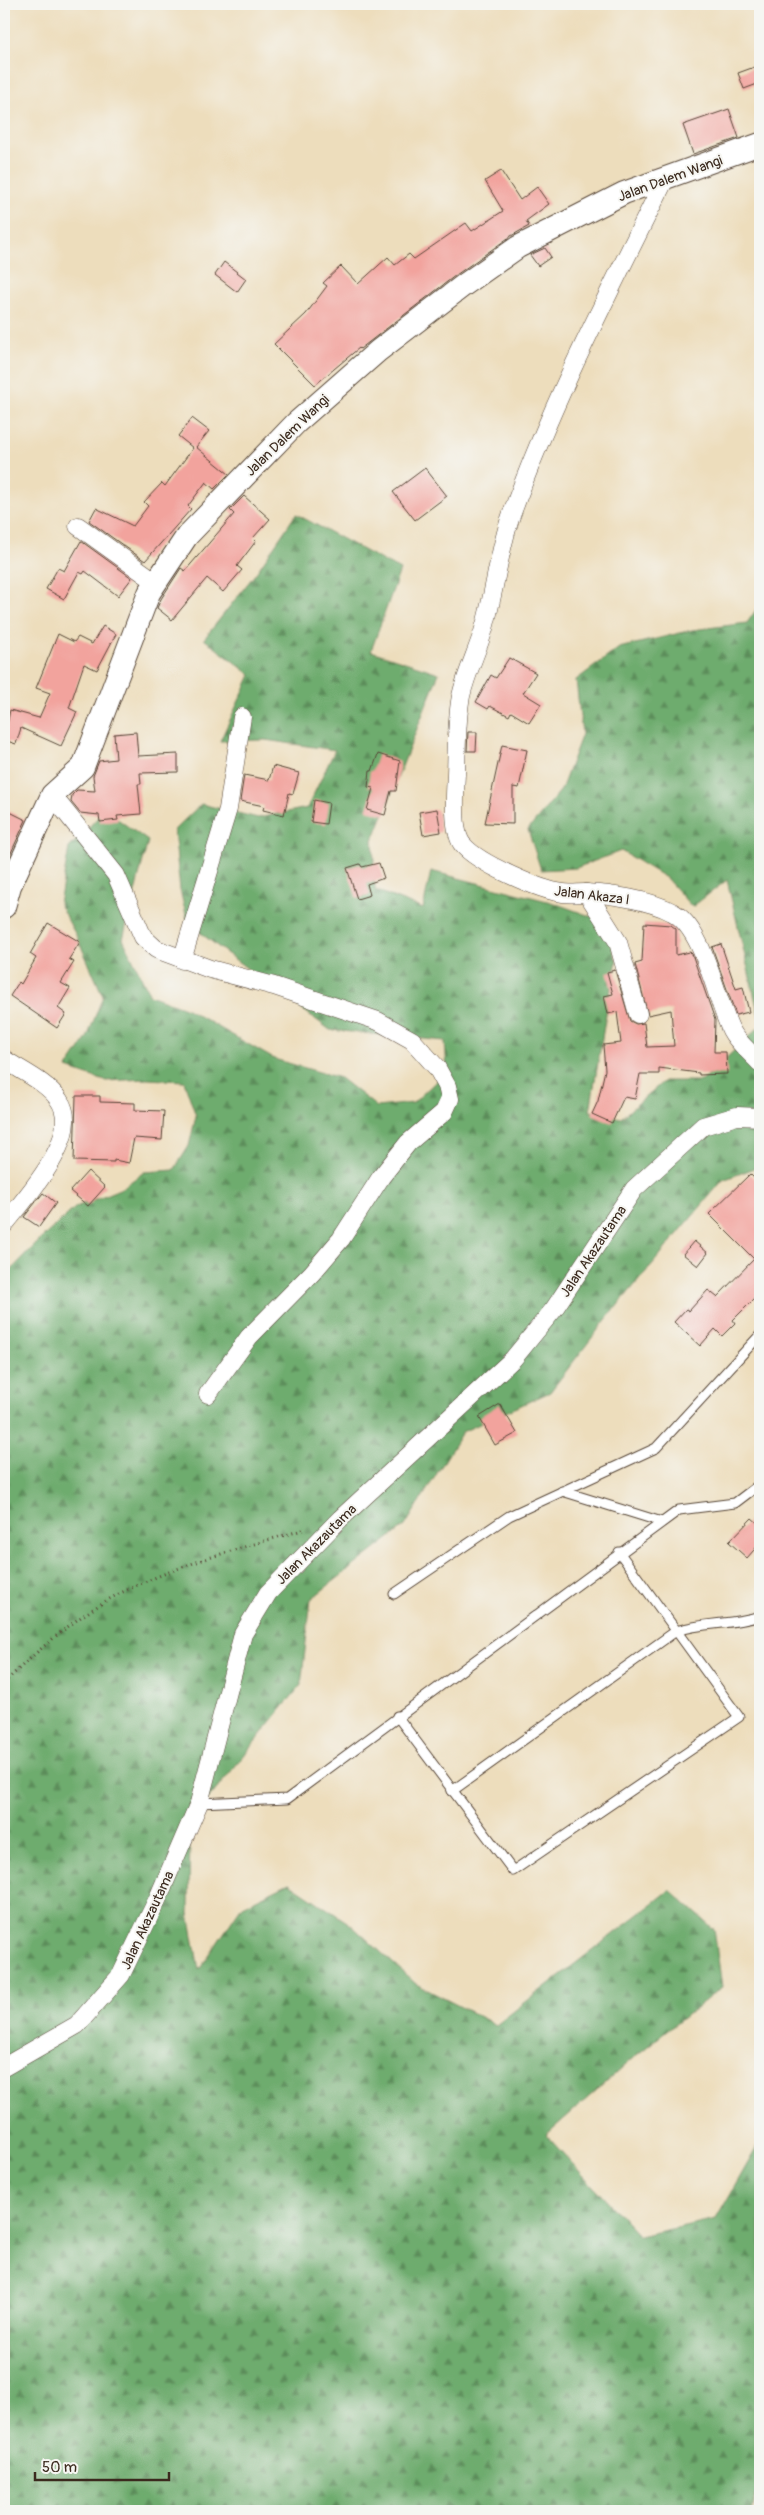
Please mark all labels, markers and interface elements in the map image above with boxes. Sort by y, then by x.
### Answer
street label: Jalan Dalem Wangi [616,152,725,205]
street label: Jalan Dalem Wangi [242,391,333,480]
street label: Jalan Akaza I [553,882,631,909]
street label: Jalan Akazautama [557,1202,630,1300]
street label: Jalan Akazautama [273,1501,360,1588]
street label: Jalan Akazautama [117,1868,178,1972]
scale bar [35,2450,169,2482]
text: 50 m [42,2458,77,2477]

